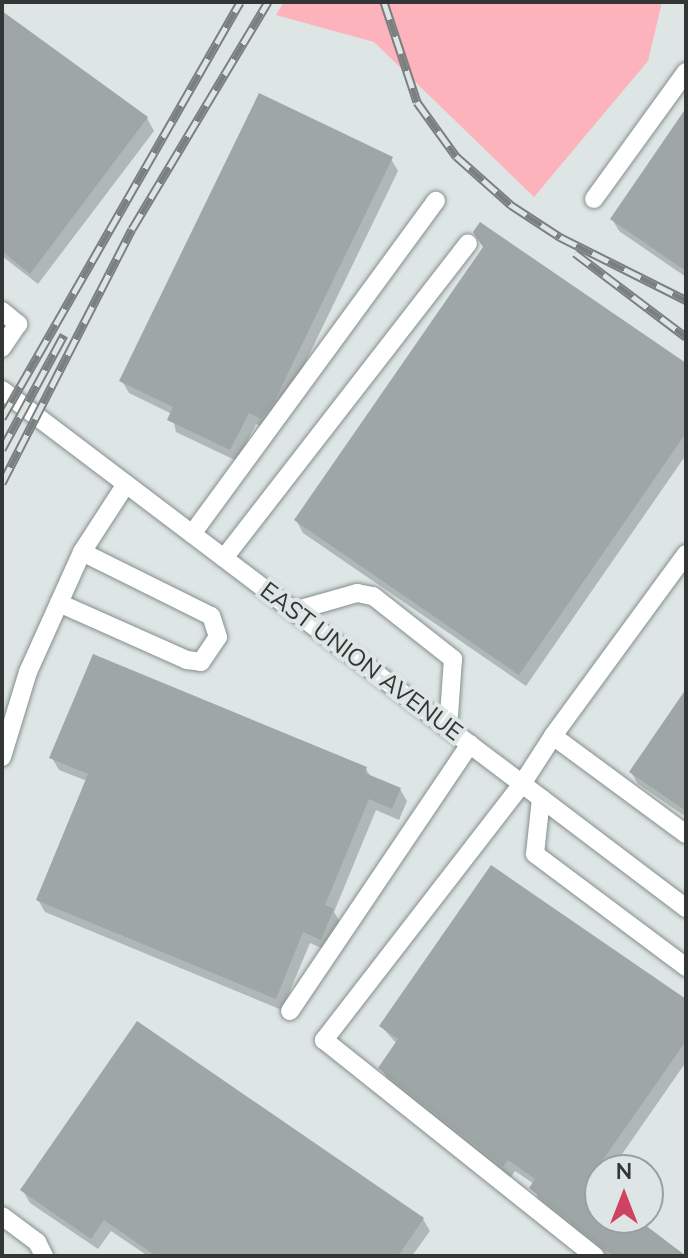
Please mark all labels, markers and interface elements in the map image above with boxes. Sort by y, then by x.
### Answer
street label: EAST UNION AVENUE [254,577,468,747]
north arrow [584,1154,664,1234]
text: N [616,1157,632,1187]

